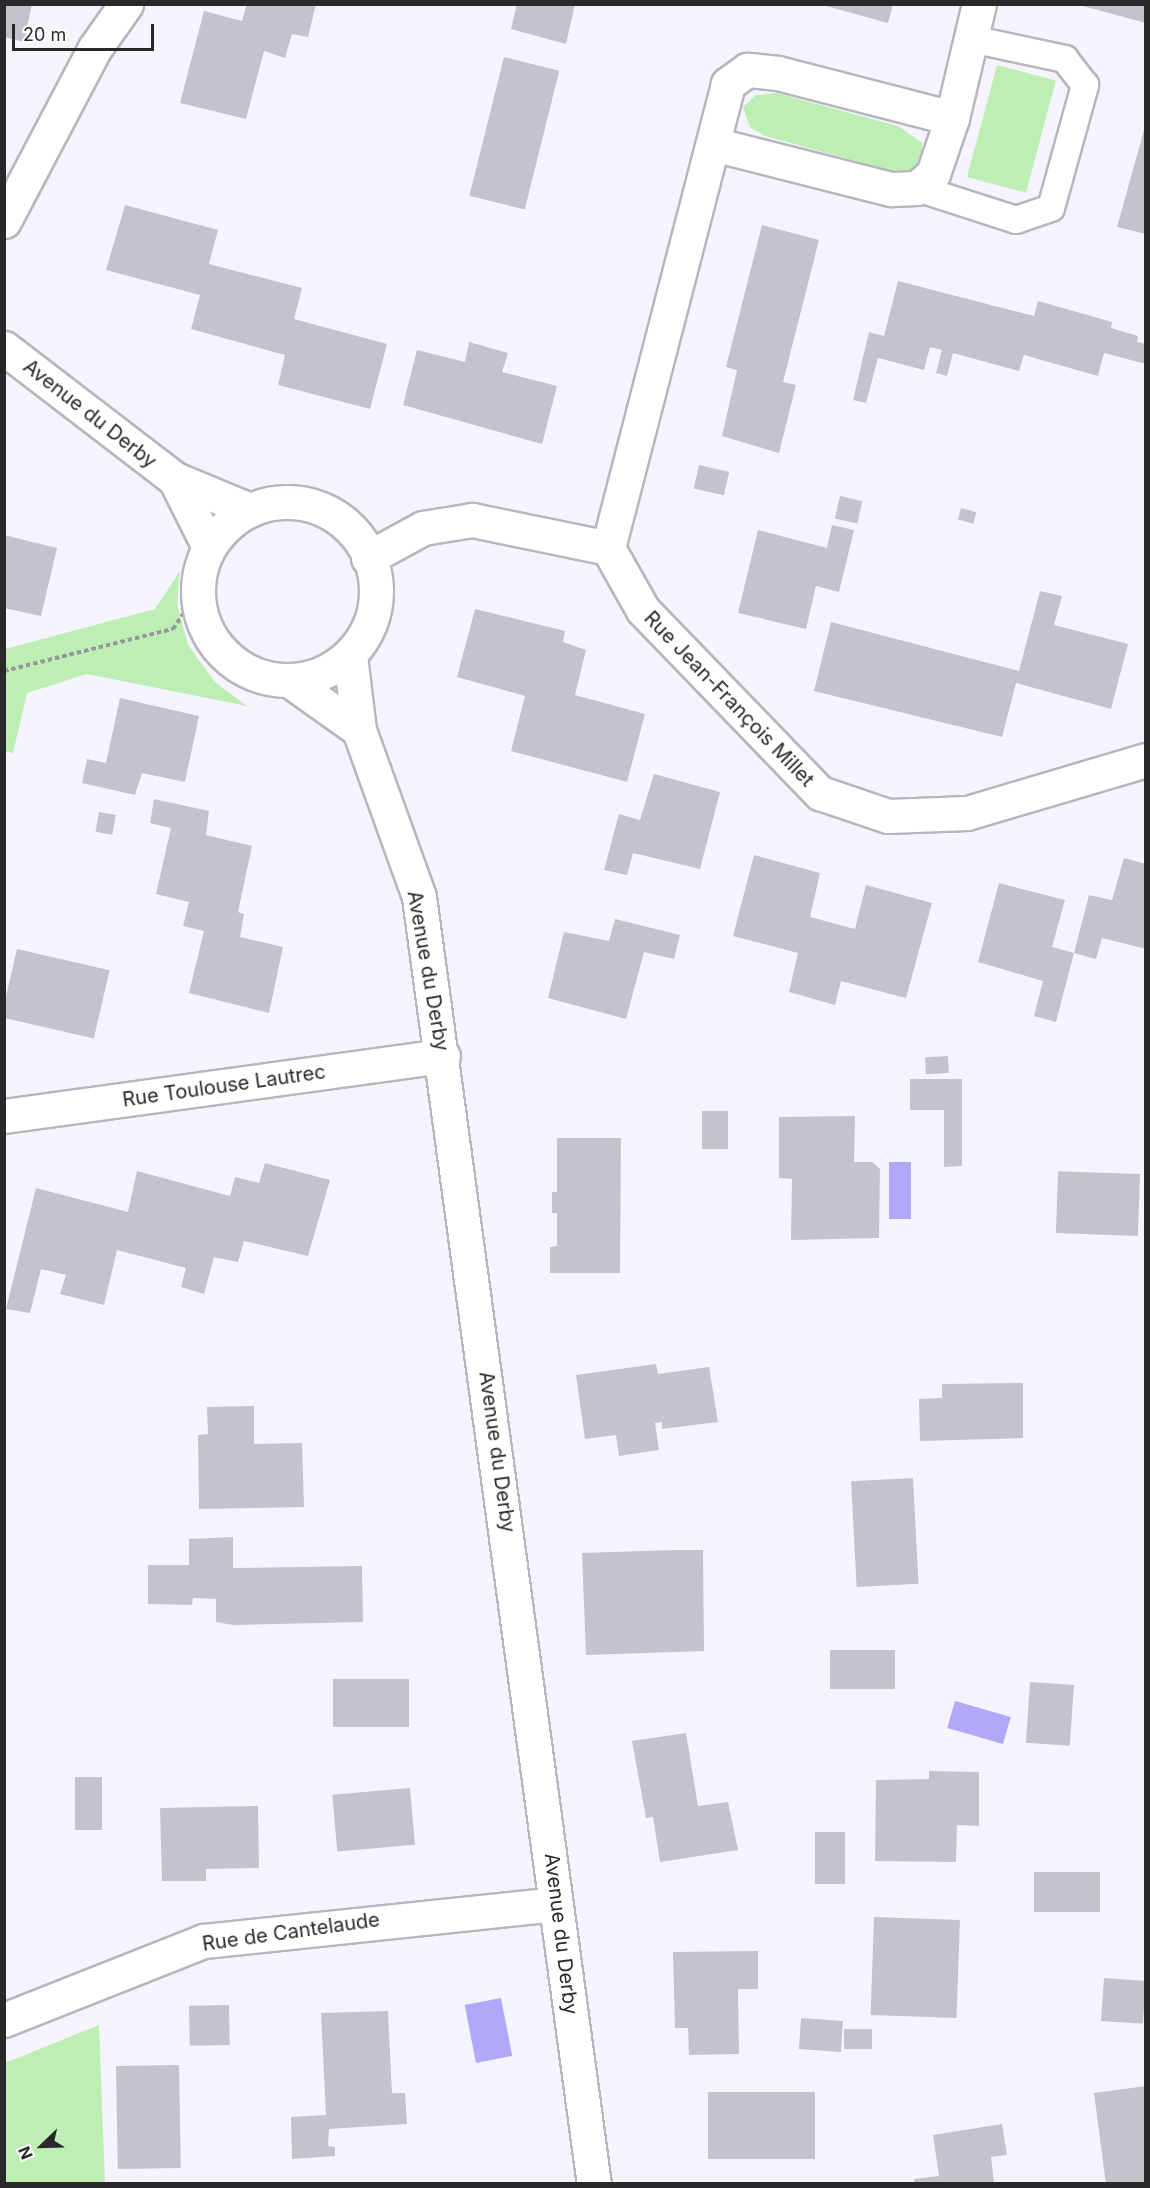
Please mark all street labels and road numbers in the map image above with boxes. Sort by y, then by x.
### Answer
street label: Avenue du Derby [19,354,161,474]
street label: Rue Jean-François Millet [639,606,819,792]
street label: Avenue du Derby [402,889,454,1053]
street label: Rue Toulouse Lautrec [121,1060,327,1112]
street label: Avenue du Derby [474,1370,520,1534]
street label: Avenue du Derby [539,1852,583,2016]
street label: Rue de Cantelaude [201,1908,381,1956]

